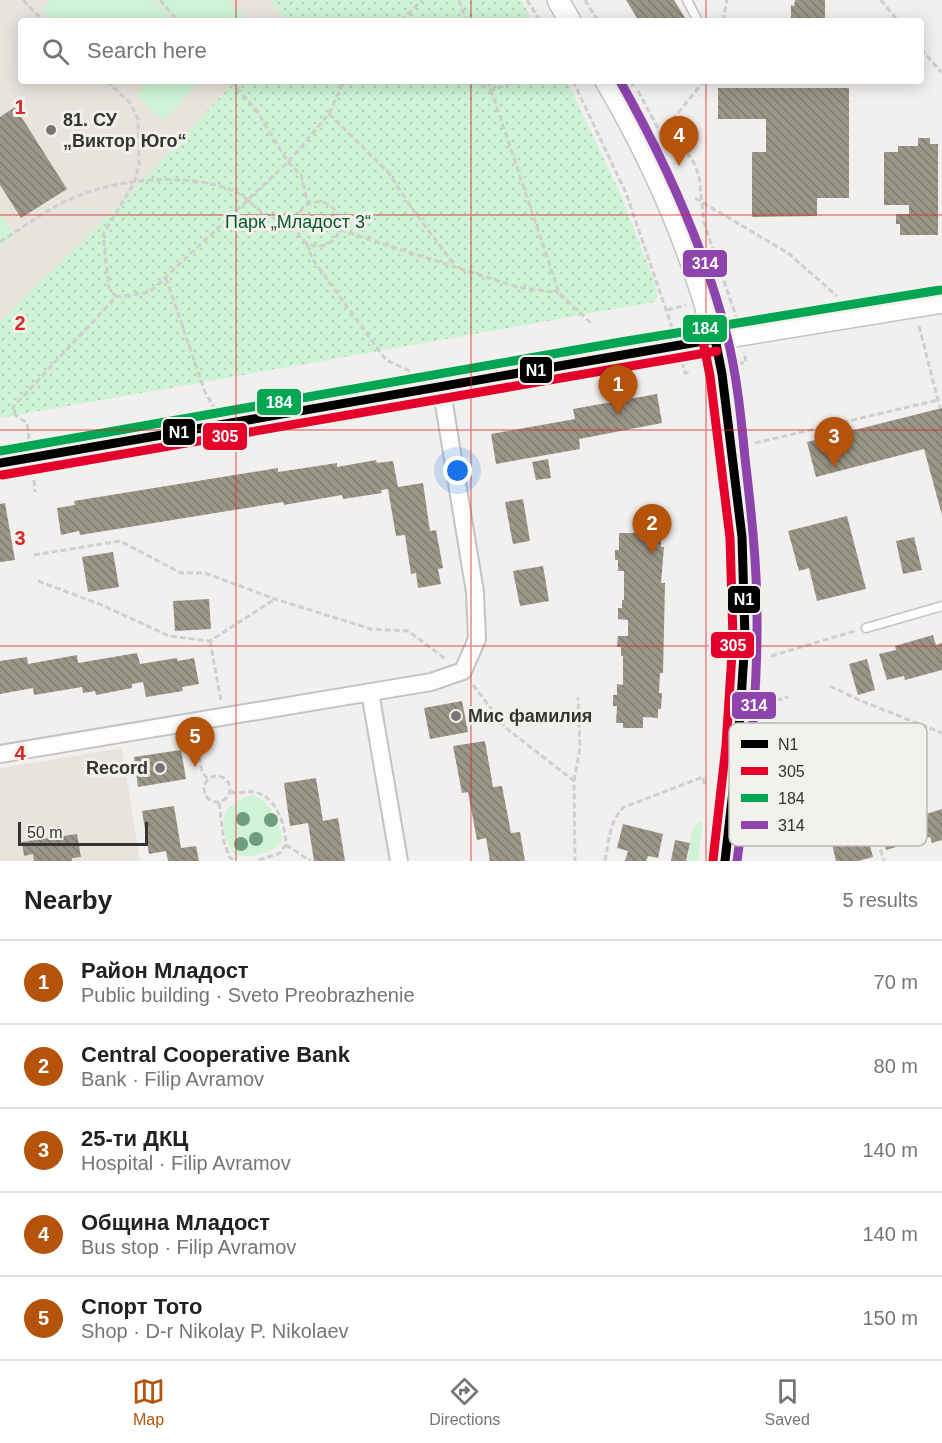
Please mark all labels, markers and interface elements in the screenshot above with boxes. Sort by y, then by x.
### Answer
search box [18,18,924,84]
icon: search [39,35,72,68]
text: Search here [87,38,207,63]
text: 1 [14,96,26,118]
place label: 81. СУ „Виктор Юго“ [63,110,186,151]
pin: 4 [660,116,698,166]
marker: 81. СУ „Виктор Юго“ [44,123,58,137]
park label: Парк „Младост 3“ [225,212,371,232]
line badge: 314 [682,249,728,278]
text: 314 [692,255,718,272]
text: 2 [14,312,26,334]
line badge: 184 [682,314,728,343]
text: 184 [692,320,718,337]
line badge: N1 [519,356,553,384]
text: N1 [526,362,546,379]
pin: 1 [598,366,638,415]
line badge: 184 [256,388,302,416]
text: 184 [266,394,292,411]
line badge: N1 [162,418,196,446]
pin: 3 [814,418,854,467]
line badge: 305 [202,422,248,451]
text: N1 [169,424,189,441]
text: 305 [212,428,238,445]
your location [443,456,472,485]
pin: 2 [632,504,672,554]
text: 3 [14,527,26,549]
line badge: N1 [727,585,761,614]
text: N1 [734,591,754,608]
line badge: 305 [710,631,755,659]
text: 305 [720,637,746,654]
line badge: 314 [731,691,777,720]
text: 314 [741,697,767,714]
place label: Мис фамилия [468,706,592,726]
marker: Мис фамилия [449,709,463,723]
pin: 5 [176,718,214,767]
legend [729,723,927,846]
text: N1 [778,736,799,753]
text: 4 [14,742,26,764]
place label: Record [86,758,148,778]
marker: Record [153,761,167,775]
text: 305 [778,763,805,780]
text: 184 [778,790,805,807]
text: 314 [778,817,805,834]
scale bar [18,819,148,846]
text: 50 m [27,824,63,841]
text: Nearby [24,885,112,915]
text: 5 results [842,889,918,911]
text: Район Младост [81,958,249,983]
text: 1 [38,971,49,993]
text: 70 m [874,971,918,993]
text: Public building · Sveto Preobrazhenie [81,984,415,1006]
text: Central Cooperative Bank [81,1042,350,1067]
text: 2 [38,1055,49,1077]
text: 80 m [874,1055,918,1077]
text: Bank · Filip Avramov [81,1068,264,1090]
text: 25-ти ДКЦ [81,1126,188,1151]
text: 3 [38,1139,49,1161]
text: 140 m [862,1139,918,1161]
text: Hospital · Filip Avramov [81,1152,291,1174]
text: Община Младост [81,1210,270,1235]
text: 4 [38,1223,49,1245]
text: 140 m [862,1223,918,1245]
text: Bus stop · Filip Avramov [81,1236,296,1258]
text: Спорт Тото [81,1294,203,1319]
text: 5 [38,1307,49,1329]
text: 150 m [862,1307,918,1329]
text: Shop · D-r Nikolay P. Nikolaev [81,1320,349,1342]
tab: Map [132,1375,165,1429]
tab: Directions [429,1375,500,1429]
tab: Saved [765,1375,810,1429]

